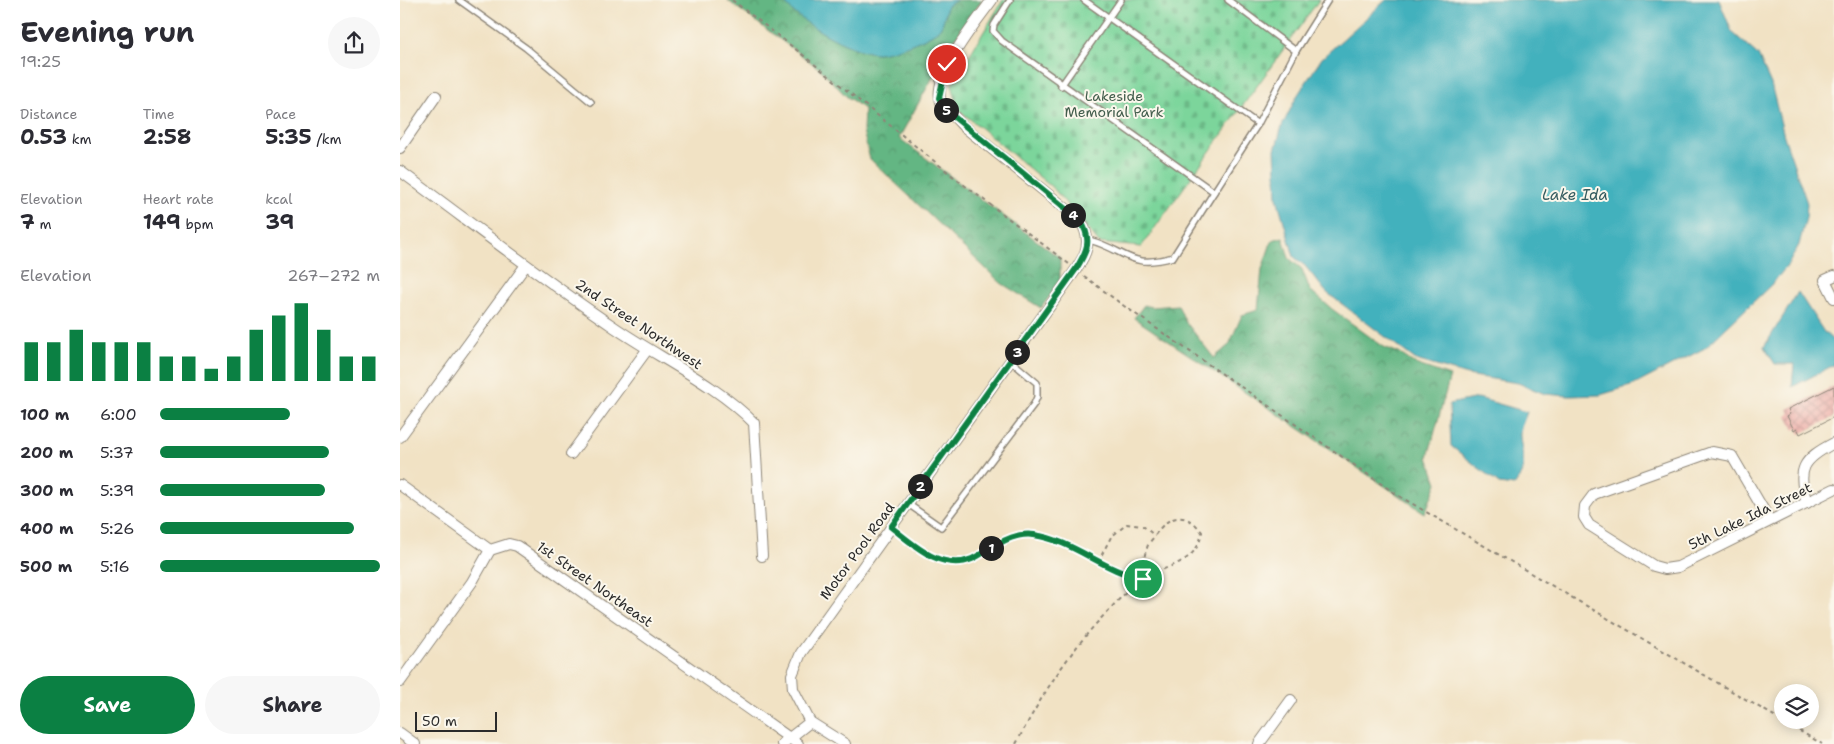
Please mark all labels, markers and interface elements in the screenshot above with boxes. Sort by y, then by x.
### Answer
text: Evening run [20,13,195,51]
button: share [328,17,380,69]
pin [926,43,968,85]
icon: check [933,50,961,78]
text: 19:25 [20,51,61,72]
park label: Lakeside Memorial Park [1064,87,1164,121]
pin: 5 [934,98,958,122]
text: 5 [942,101,951,119]
text: Distance [20,105,77,123]
text: Time [143,105,175,123]
text: Pace [265,105,296,123]
text: 0.53 [20,123,67,151]
text: 2:58 [143,123,192,151]
text: 5:35 [265,123,312,151]
text: km [67,130,92,148]
text: /km [312,130,342,148]
water label: Lake Ida [1542,185,1608,205]
text: Elevation [20,190,83,208]
text: Heart rate [143,190,214,208]
text: kcal [265,190,293,208]
pin: 4 [1060,202,1086,228]
text: 4 [1069,206,1078,224]
text: 7 [20,208,35,236]
text: 149 [143,208,181,236]
text: 39 [265,208,294,236]
text: m [35,215,52,233]
text: bpm [181,215,214,233]
text: Elevation [20,265,92,286]
text: 267–272 m [287,265,380,286]
street label: 2nd Street Northwest [572,275,706,373]
pin: 3 [1004,340,1030,364]
text: 3 [1013,343,1022,361]
text: 100 m [20,404,69,425]
text: 6:00 [100,404,137,425]
text: 200 m [20,442,73,463]
text: 5:37 [100,442,134,463]
pin: 2 [908,474,932,498]
text: 2 [916,477,925,495]
street label: 5th Lake Ida Street [1685,478,1815,554]
text: 300 m [20,480,74,501]
text: 5:39 [100,480,134,501]
street label: Motor Pool Road [816,499,898,603]
text: 400 m [20,518,74,539]
text: 5:26 [100,518,134,539]
pin: 1 [978,536,1004,560]
street label: 1st Street Northeast [534,537,656,631]
text: 1 [988,539,995,557]
text: 500 m [20,556,72,577]
text: 5:16 [100,556,130,577]
pin [1122,558,1164,600]
icon: arrive [1129,565,1157,593]
button: Save [20,676,195,734]
button: Share [205,676,380,734]
map controls [1774,684,1819,729]
button: layers [1774,684,1819,729]
scale bar [415,709,498,732]
text: 50 m [422,712,457,730]

